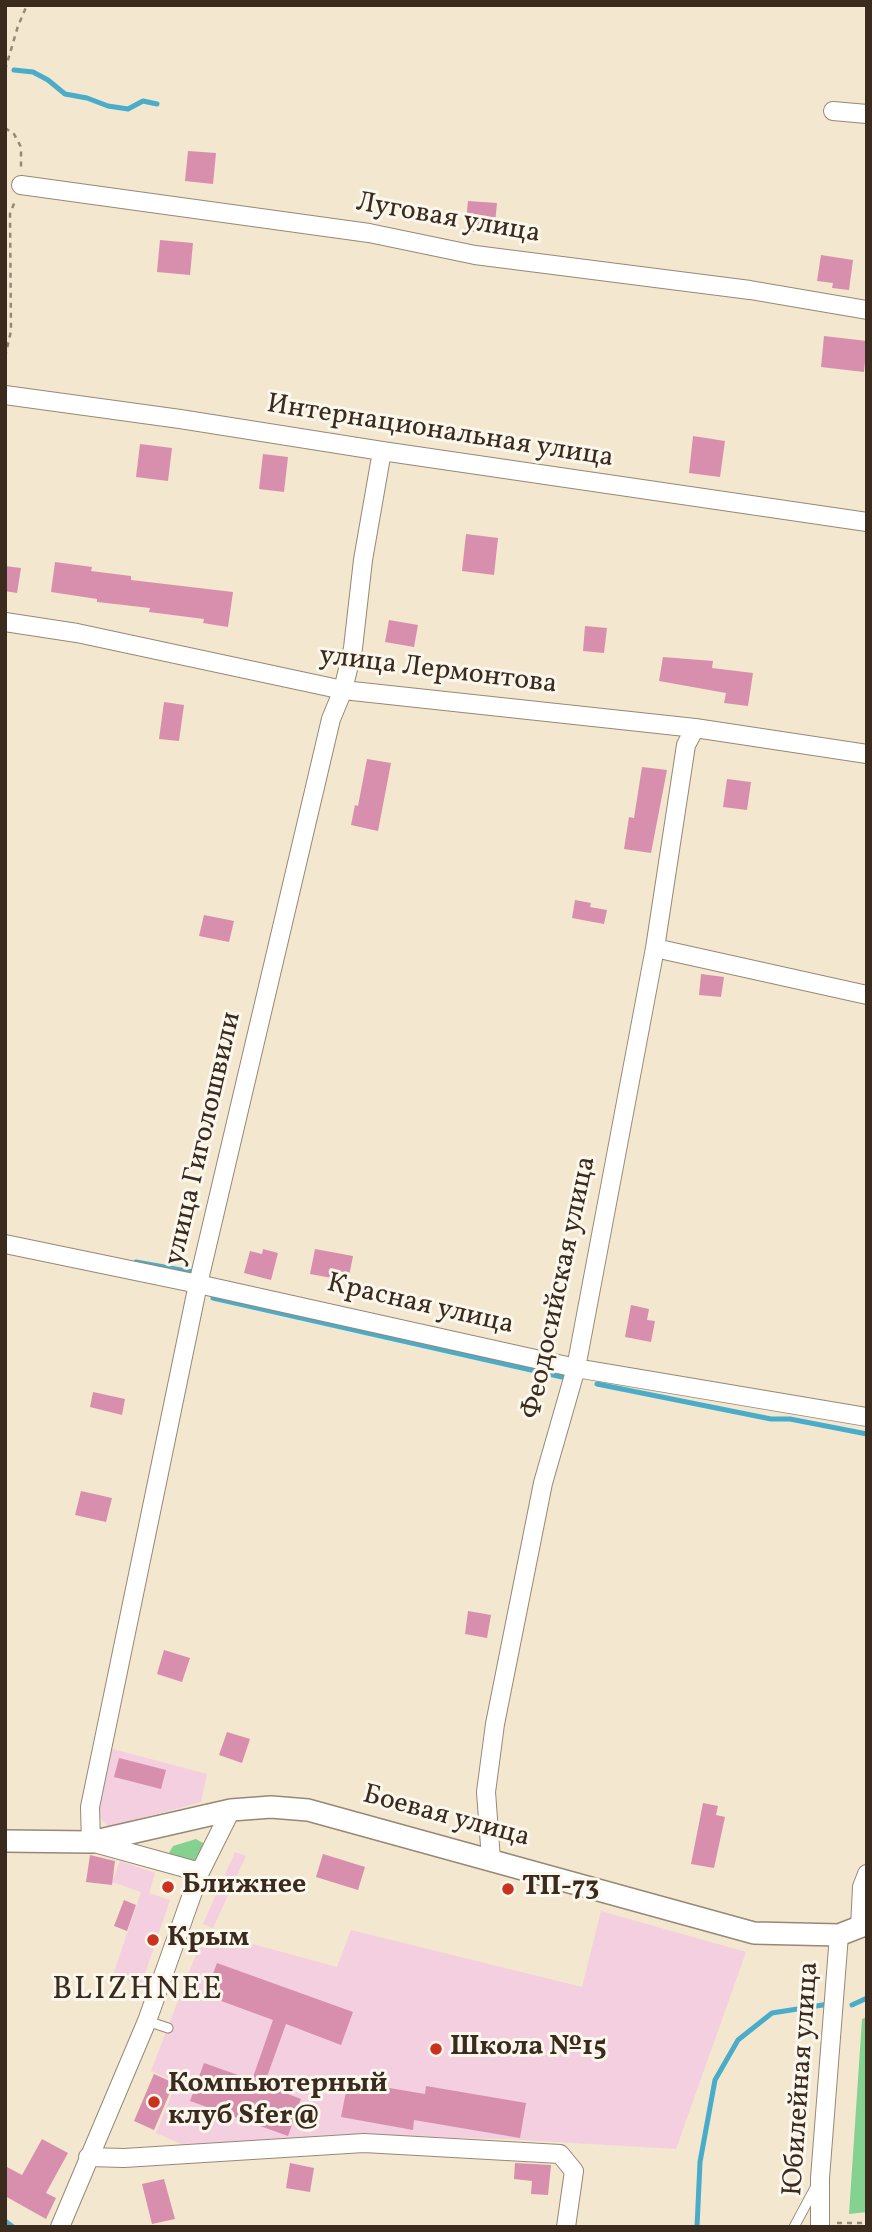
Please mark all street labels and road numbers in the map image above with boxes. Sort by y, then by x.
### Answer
street label: Луговая улица [353,187,543,253]
street label: Интернациональная улица [264,389,616,477]
street label: улица Лермонтова [317,641,559,703]
street label: улица Гиголошвили [159,1009,251,1269]
street label: Феодосийская улица [517,1154,605,1422]
street label: Красная улица [323,1268,517,1344]
street label: Боевая улица [359,1780,533,1856]
street label: Юбилейная улица [778,1961,828,2197]

